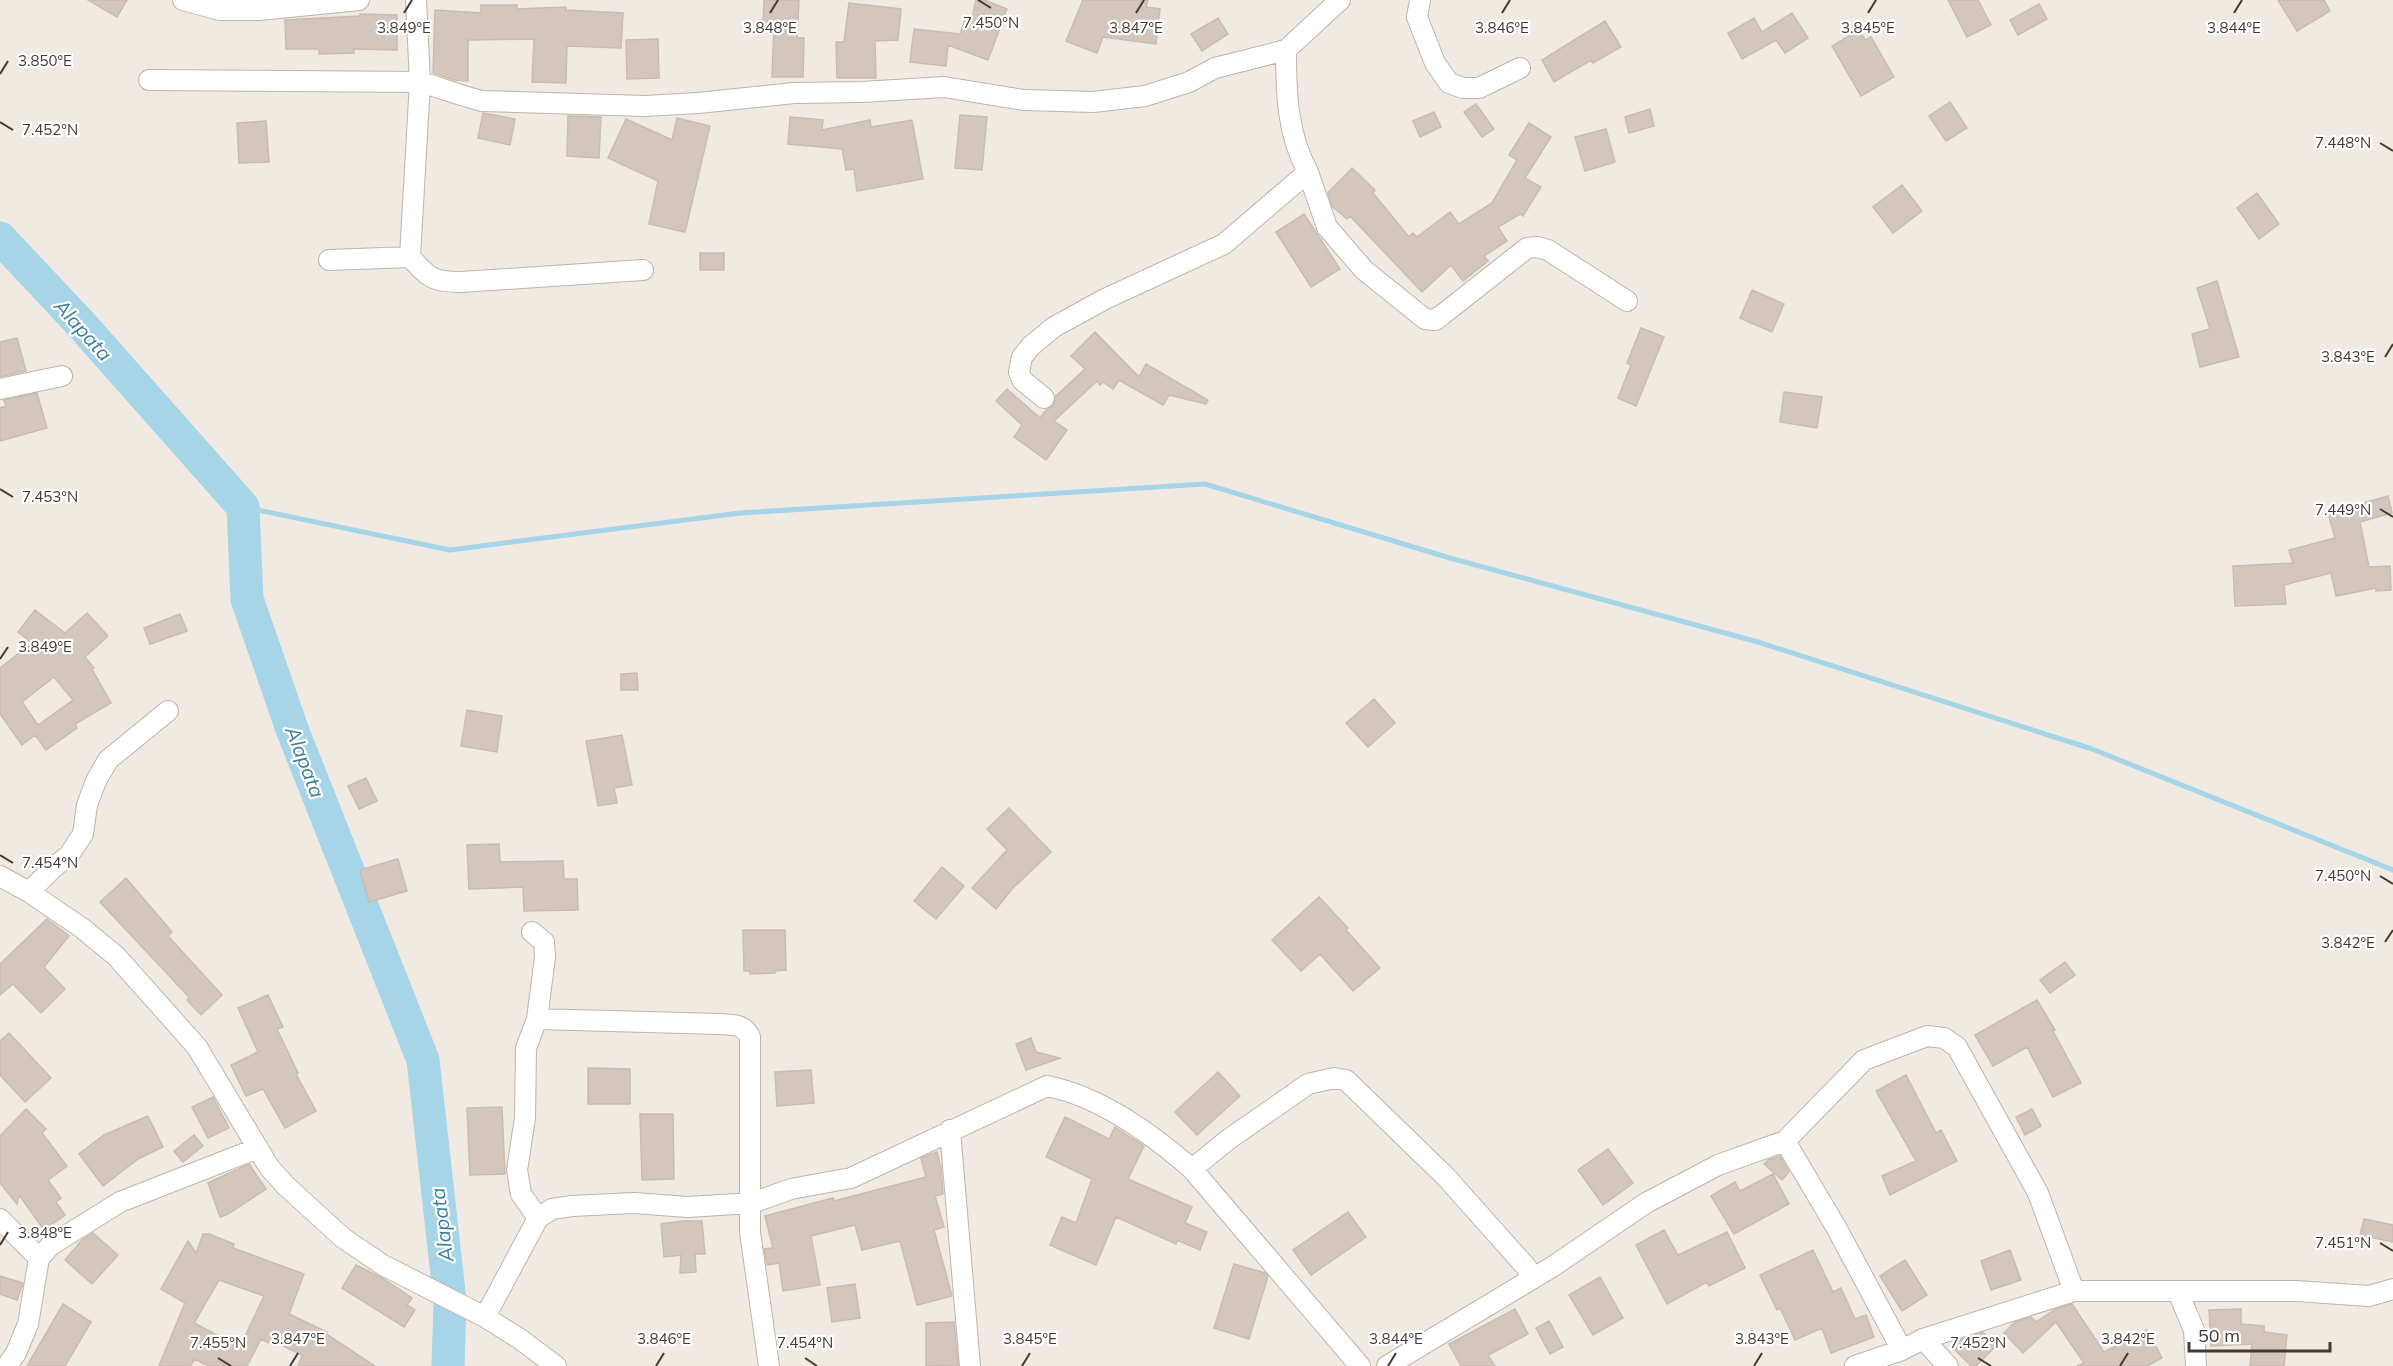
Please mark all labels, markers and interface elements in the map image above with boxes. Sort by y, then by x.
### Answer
text: 7.450°N [963,13,1019,32]
text: 3.849°E [377,18,431,37]
text: 3.848°E [743,18,797,37]
text: 3.847°E [1109,18,1163,37]
text: 3.846°E [1475,18,1529,37]
text: 3.845°E [1841,18,1895,37]
text: 3.844°E [2207,18,2261,37]
text: 3.850°E [18,51,72,70]
text: 7.452°N [22,120,78,139]
text: 7.448°N [2315,133,2371,152]
water label: Alapata [48,293,118,366]
text: 3.843°E [2321,347,2375,366]
text: 7.453°N [22,487,78,506]
text: 7.449°N [2315,500,2371,519]
text: 3.849°E [18,637,72,656]
water label: Alapata [280,722,330,801]
text: 7.454°N [22,853,78,872]
text: 7.450°N [2315,866,2371,885]
text: 3.842°E [2321,933,2375,952]
water label: Alapata [425,1187,459,1265]
text: 3.848°E [18,1223,72,1242]
text: 7.451°N [2315,1233,2371,1252]
scale bar [2189,1315,2330,1353]
text: 50 m [2198,1324,2240,1347]
text: 3.847°E [271,1329,325,1348]
text: 3.846°E [637,1329,691,1348]
text: 3.845°E [1003,1329,1057,1348]
text: 3.844°E [1369,1329,1423,1348]
text: 3.843°E [1735,1329,1789,1348]
text: 3.842°E [2101,1329,2155,1348]
text: 7.455°N [190,1333,246,1352]
text: 7.454°N [777,1333,833,1352]
text: 7.452°N [1950,1333,2006,1352]

